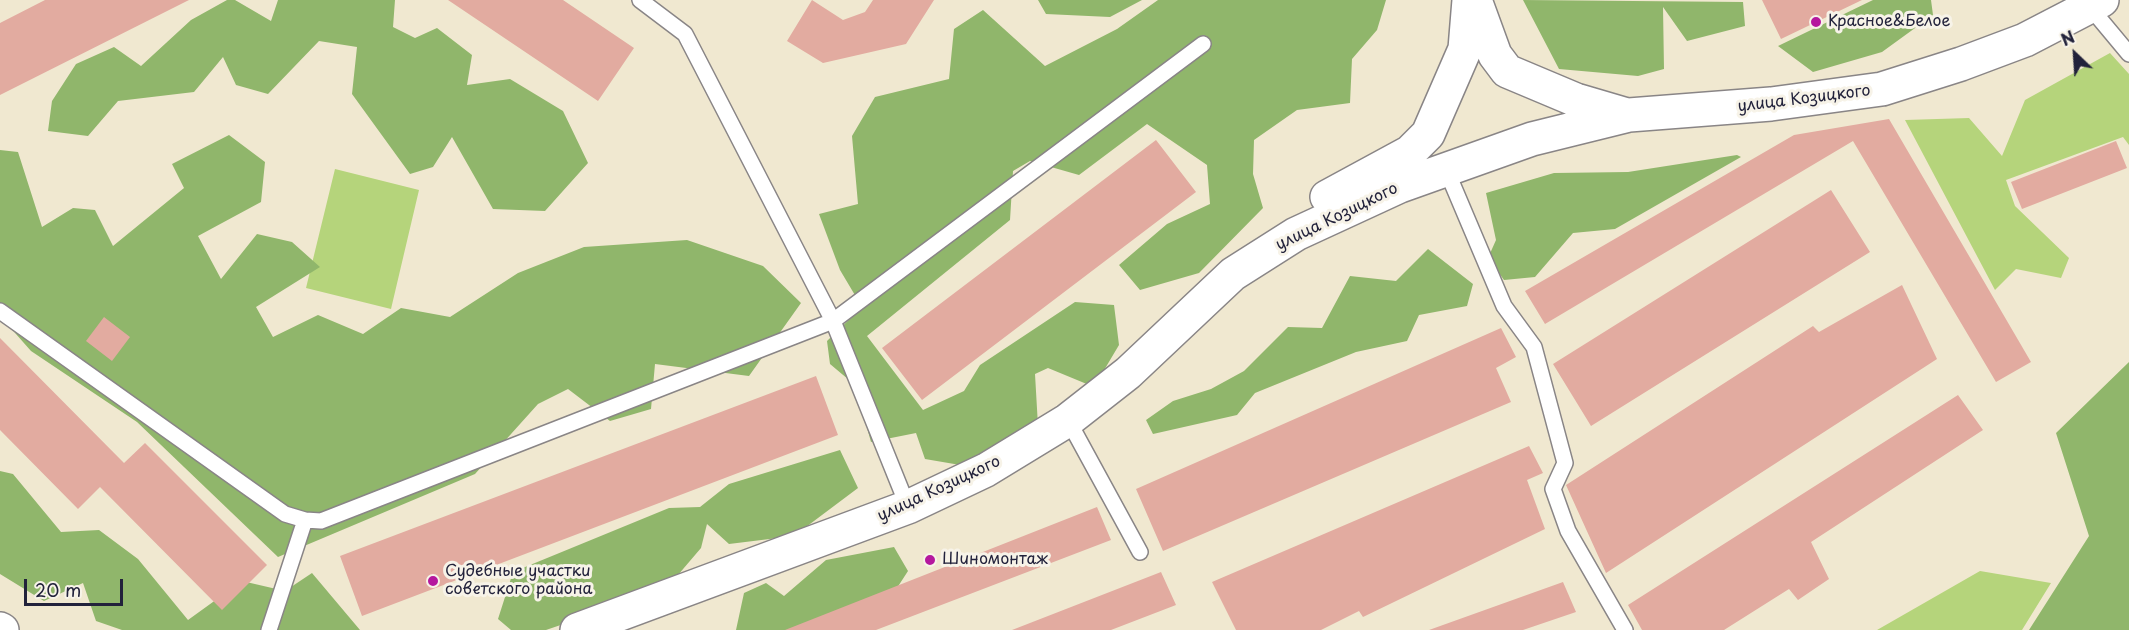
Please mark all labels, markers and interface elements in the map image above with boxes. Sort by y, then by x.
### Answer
place label: Красное&Белое [1828,12,1950,32]
marker: Красное&Белое [1809,15,1823,29]
north arrow [2045,24,2105,84]
text: N [2057,24,2078,51]
street label: улица Козицкого [1737,81,1871,117]
street label: улица Козицкого [1273,179,1401,255]
street label: улица Козицкого [874,452,1004,526]
place label: Шиномонтаж [942,550,1048,570]
marker: Шиномонтаж [923,553,937,567]
place label: Судебные участки советского района [445,562,593,600]
scale bar [27,567,126,605]
marker: Судебные участки советского района [426,574,440,588]
text: 20 m [35,576,81,603]

